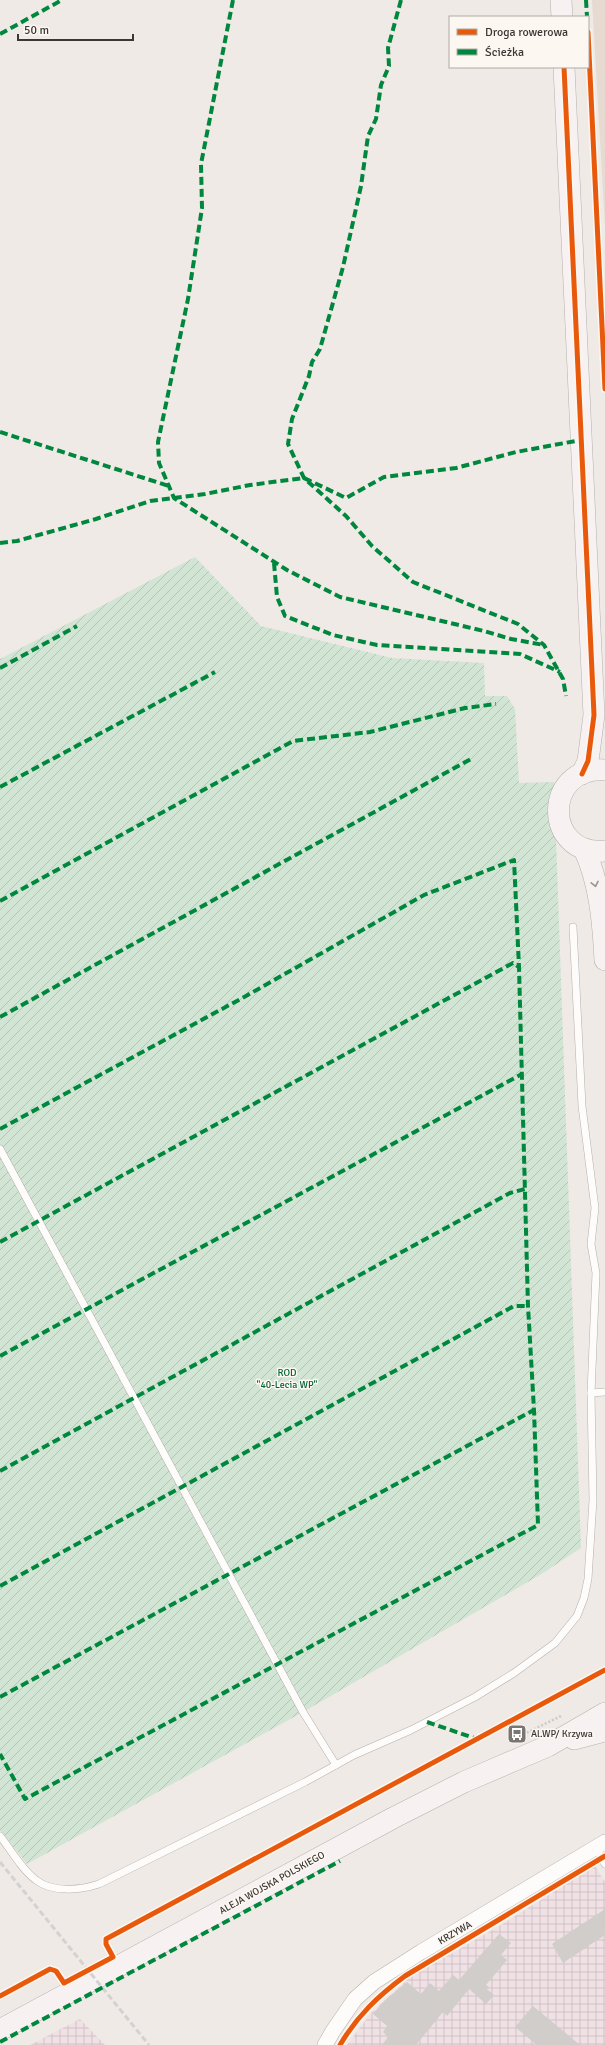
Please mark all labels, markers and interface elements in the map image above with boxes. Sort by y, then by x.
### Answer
scale bar [18,16,133,42]
legend [449,16,589,68]
text: 50 m [24,23,49,38]
text: Droga rowerowa [485,25,568,40]
text: Ścieżka [485,45,524,60]
one-way arrow [591,881,599,887]
park label: ROD "40-Lecia WP" [257,1367,318,1391]
bus stop icon: Al.WP/ Krzywa [506,1723,528,1745]
place label: Al.WP/ Krzywa [531,1728,593,1740]
street label: ALEJA WOJSKA POLSKIEGO [217,1849,327,1917]
street label: KRZYWA [436,1919,474,1947]

